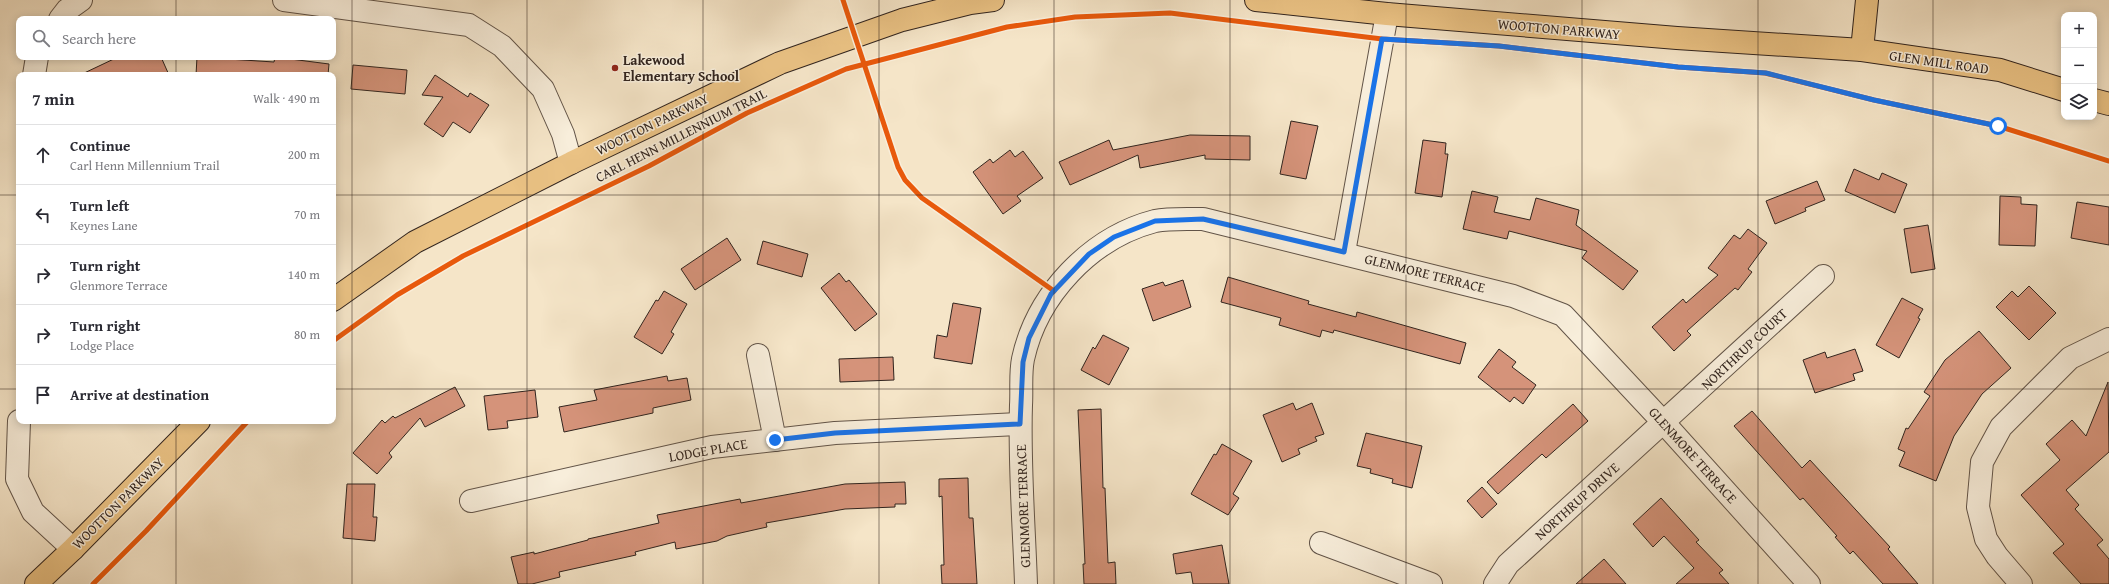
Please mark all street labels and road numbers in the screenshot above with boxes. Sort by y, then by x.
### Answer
street label: WOOTTON PARKWAY [1497,14,1622,44]
street label: GLEN MILL ROAD [1888,45,1990,79]
street label: CARL HENN MILLENNIUM TRAIL [592,83,770,187]
street label: WOOTTON PARKWAY [592,88,712,160]
street label: GLENMORE TERRACE [1363,248,1487,298]
street label: NORTHRUP COURT [1696,304,1792,394]
street label: GLENMORE TERRACE [1644,402,1742,508]
street label: LODGE PLACE [667,433,749,467]
street label: GLENMORE TERRACE [1011,444,1035,568]
street label: WOOTTON PARKWAY [67,452,169,554]
street label: NORTHRUP DRIVE [1530,458,1624,544]

